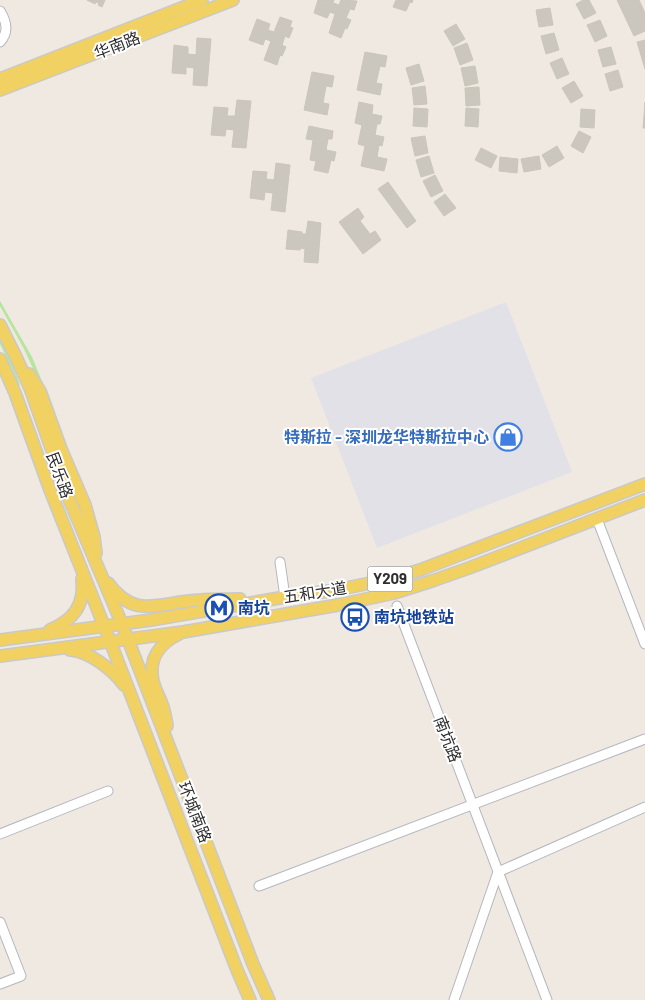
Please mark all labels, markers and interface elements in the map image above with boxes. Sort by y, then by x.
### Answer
street label: 华南路 [91,27,143,62]
shop icon: 特斯拉 - 深圳龙华特斯拉中心 [493,422,523,452]
place label: 特斯拉 - 深圳龙华特斯拉中心 [284,427,489,446]
street label: 民乐路 [43,449,78,501]
road number: Y209 [368,566,412,592]
street label: 五和大道 [282,577,348,606]
metro station icon: 南坑 [204,593,234,623]
place label: 南坑 [238,598,270,617]
bus stop icon: 南坑地铁站 [340,602,370,632]
place label: 南坑地铁站 [374,607,454,626]
street label: 南坑路 [431,713,466,765]
street label: 环城南路 [175,779,216,845]

